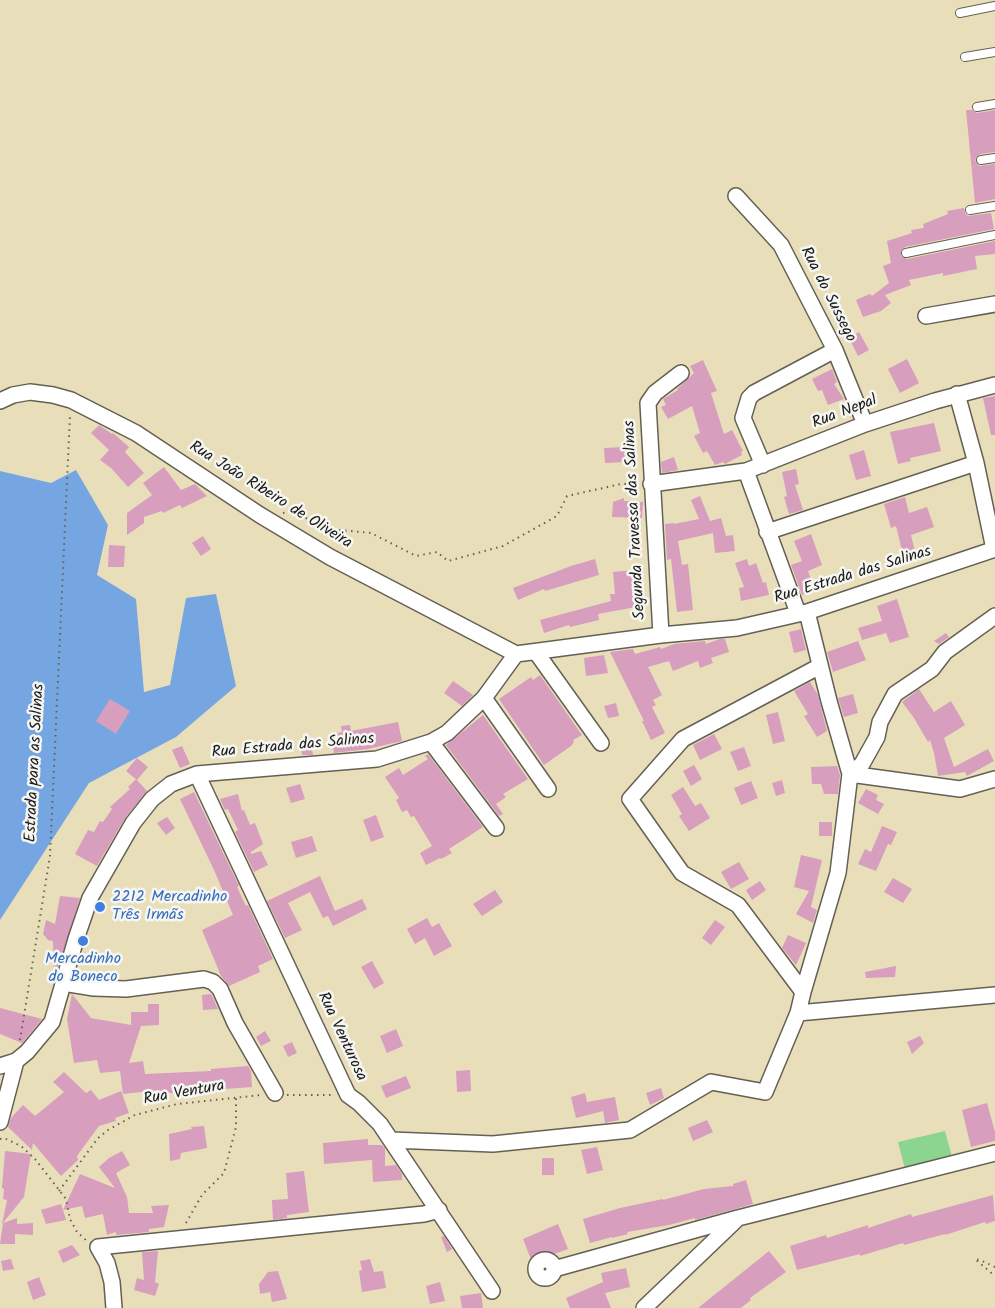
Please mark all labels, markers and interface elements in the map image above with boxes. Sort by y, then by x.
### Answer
street label: Rua do Sussego [795,244,859,346]
street label: Rua Nepal [810,392,880,434]
street label: Segunda Travessa das Salinas [621,420,651,620]
street label: Rua João Ribeiro de Oliveira [185,438,355,554]
street label: Rua Estrada das Salinas [772,543,934,609]
street label: Estrada para as Salinas [22,683,50,843]
street label: Rua Estrada das Salinas [211,730,375,764]
place label: 2212 Mercadinho Três Irmãs [112,888,227,926]
marker: 2212 Mercadinho Três Irmãs [93,900,107,914]
marker: Mercadinho do Boneco [76,934,90,948]
place label: Mercadinho do Boneco [45,950,121,988]
street label: Rua Venturosa [312,989,370,1085]
street label: Rua Ventura [142,1077,226,1111]

